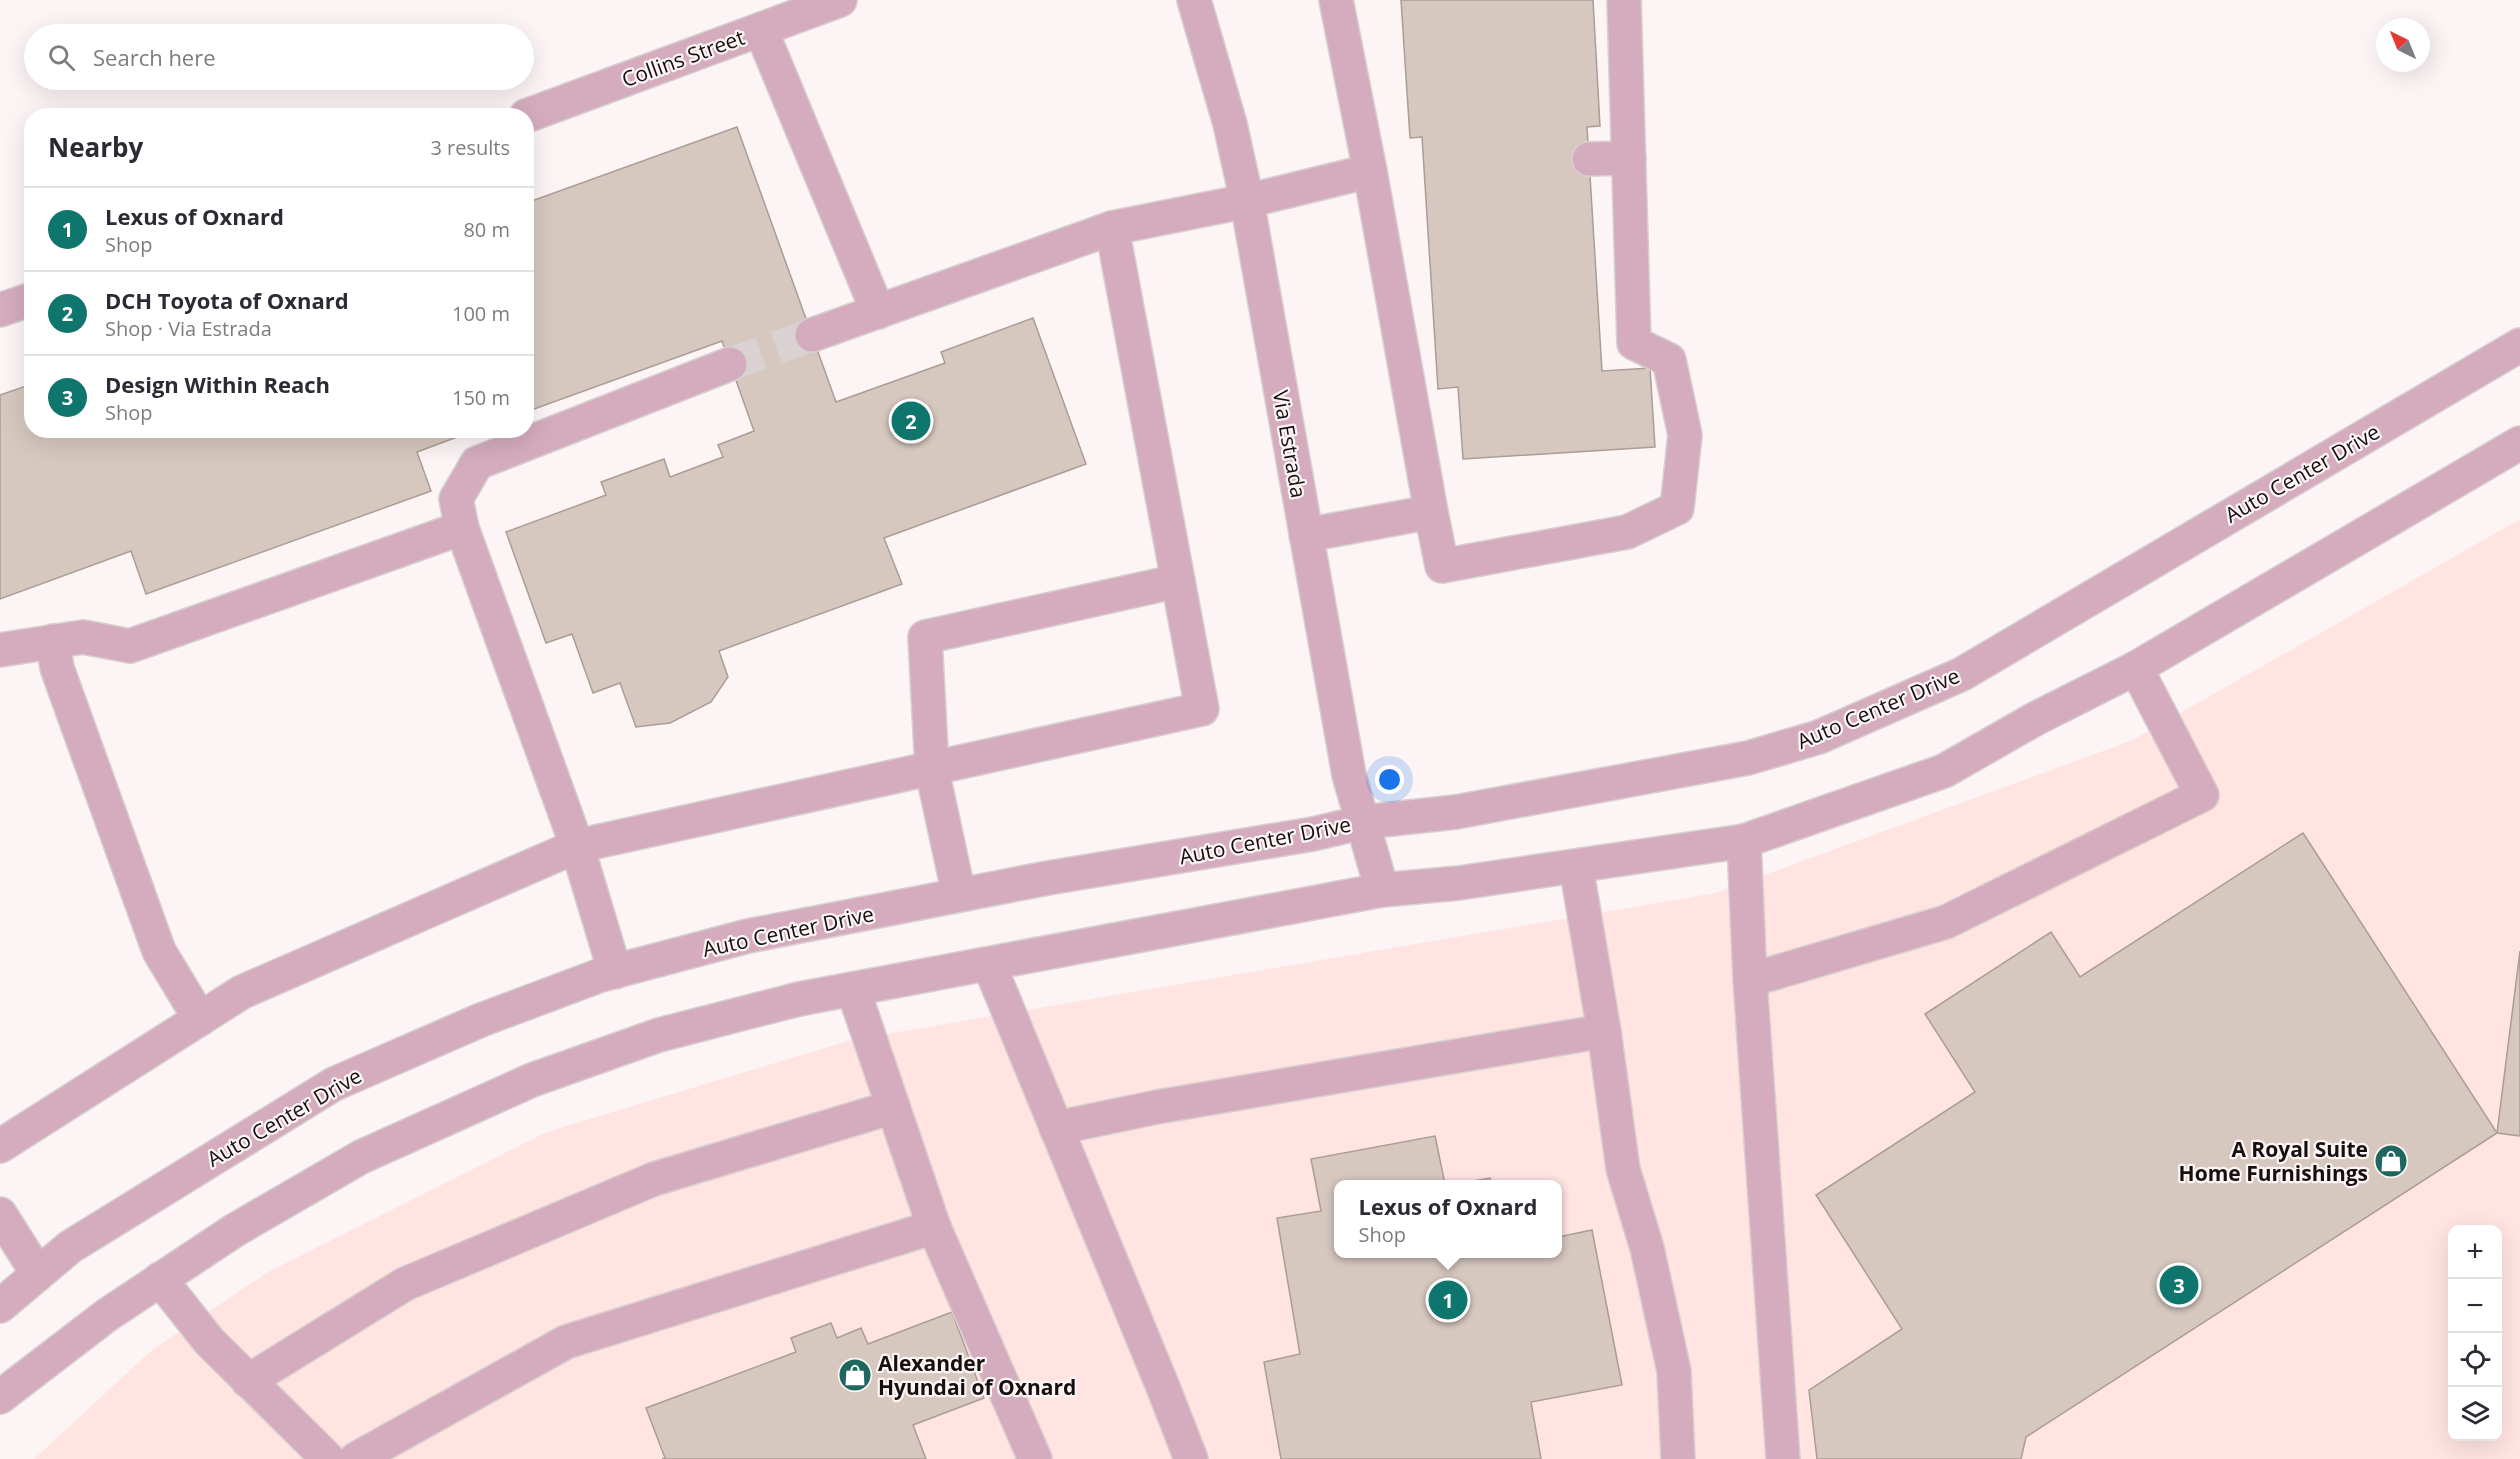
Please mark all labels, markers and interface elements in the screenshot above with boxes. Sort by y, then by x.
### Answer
north arrow [2376,18,2430,72]
street label: Collins Street [618,23,748,93]
search box [24,24,534,90]
icon: search [45,41,78,74]
text: Search here [93,42,216,72]
text: Nearby [48,129,143,165]
text: 3 results [430,134,510,161]
text: Lexus of Oxnard [105,201,284,231]
text: 1 [62,216,73,243]
text: 80 m [463,216,510,243]
text: Shop [105,231,153,258]
text: DCH Toyota of Oxnard [105,285,349,315]
text: 2 [62,300,73,327]
text: 100 m [452,300,510,327]
text: Shop · Via Estrada [105,315,272,342]
text: Design Within Reach [105,369,330,399]
text: 3 [62,384,73,411]
text: 150 m [452,384,510,411]
street label: Via Estrada [1267,388,1313,500]
pin: 2 [892,398,930,444]
text: Shop [105,399,153,426]
street label: Auto Center Drive [2220,417,2384,529]
street label: Auto Center Drive [1792,661,1964,755]
your location [1375,765,1404,794]
street label: Auto Center Drive [1177,810,1353,870]
street label: Auto Center Drive [700,899,876,963]
street label: Auto Center Drive [202,1061,366,1173]
place label: A Royal Suite Home Furnishings [2179,1135,2368,1187]
shop icon: A Royal Suite Home Furnishings [2373,1143,2409,1179]
popup [1334,1180,1562,1258]
text: Lexus of Oxnard [1359,1191,1538,1221]
text: Shop [1359,1221,1406,1248]
map controls [2448,1225,2502,1441]
button: + [2448,1225,2502,1279]
pin: 3 [2160,1262,2198,1308]
pin: 1 [1428,1278,1468,1322]
button: − [2448,1279,2502,1333]
button: locate [2448,1333,2502,1387]
place label: Alexander Hyundai of Oxnard [878,1349,1076,1401]
shop icon: Alexander Hyundai of Oxnard [837,1357,873,1393]
button: layers [2448,1387,2502,1441]

